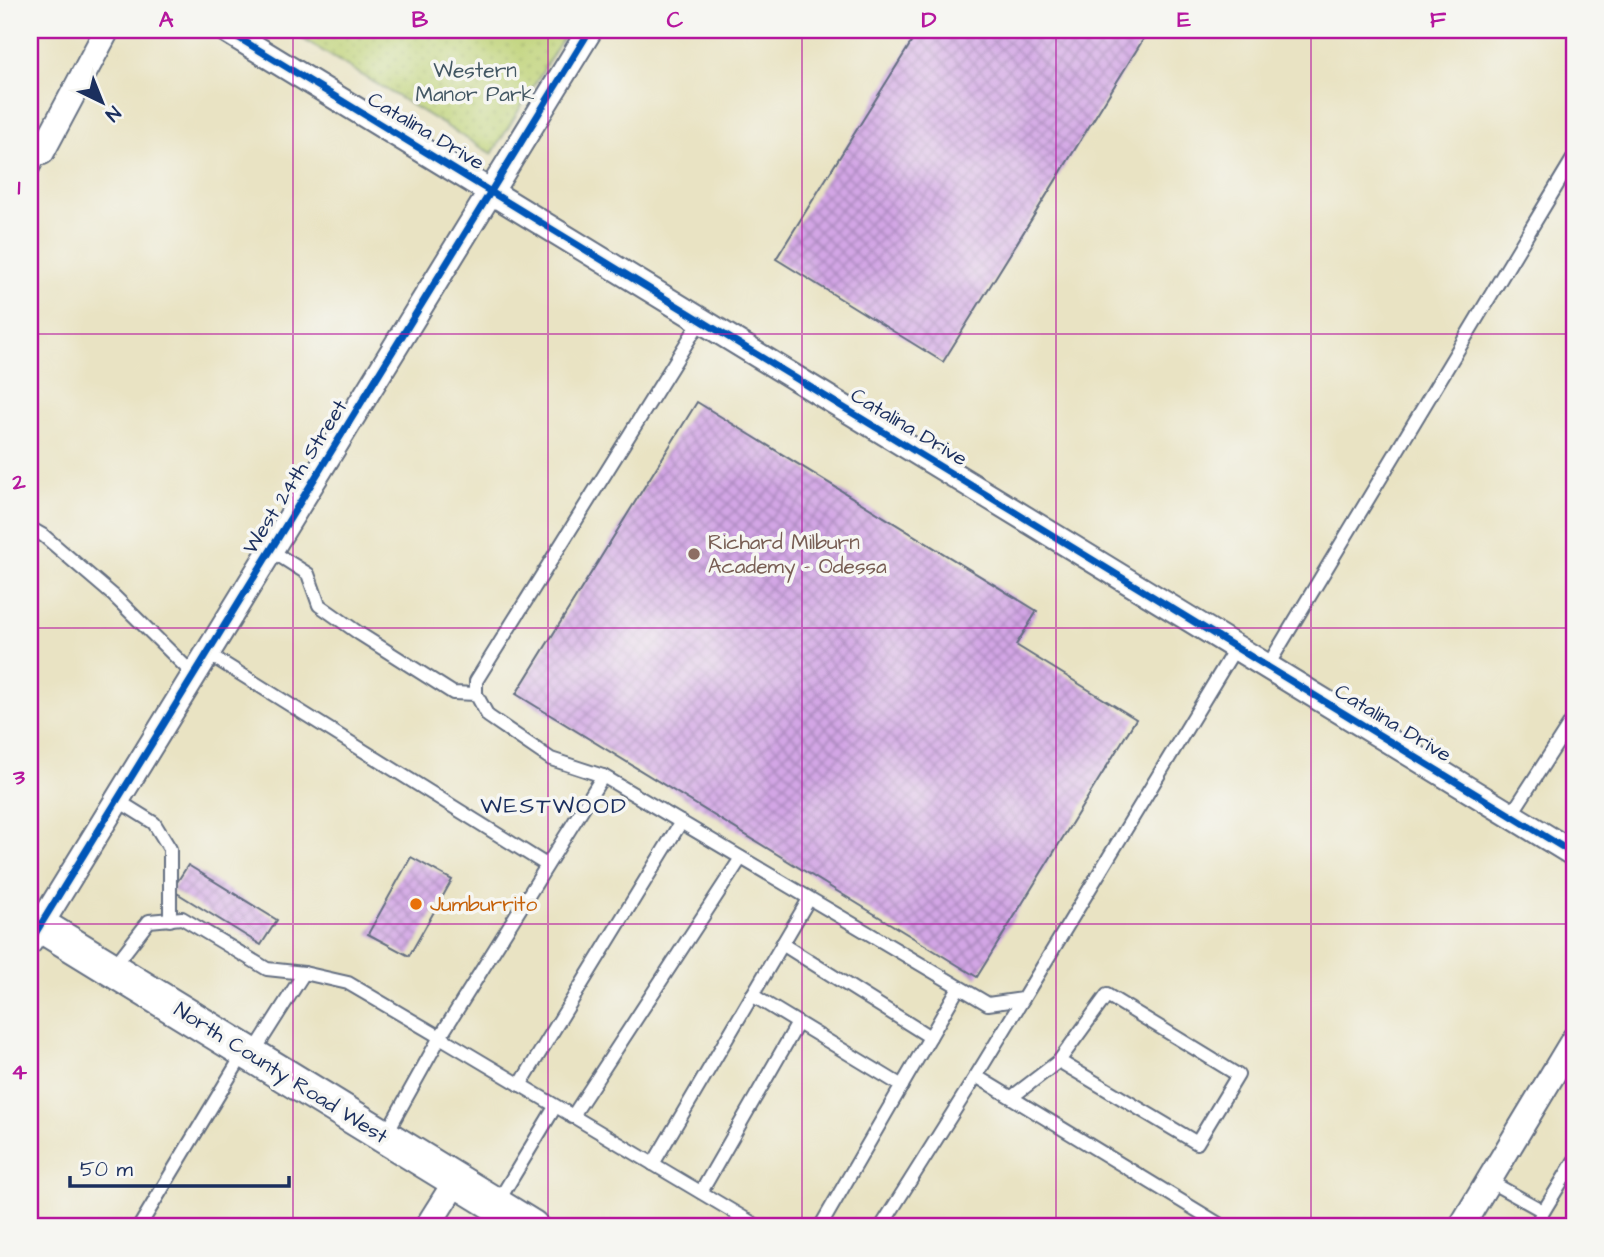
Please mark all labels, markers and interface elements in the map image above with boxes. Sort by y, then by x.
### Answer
text: A [159,4,174,36]
text: B [412,4,429,36]
text: C [667,4,684,36]
text: D [922,4,937,36]
text: E [1177,4,1191,36]
text: F [1430,4,1447,36]
park label: Western Manor Park [416,56,535,109]
north arrow [66,66,136,136]
street label: Catalina Drive [362,85,490,177]
text: N [99,99,126,127]
text: 1 [18,171,21,203]
street label: Catalina Drive [845,381,973,473]
street label: West 24th Street [236,394,354,560]
text: 2 [11,466,26,498]
place label: Richard Milburn Academy - Odessa [708,528,887,583]
marker: Richard Milburn Academy - Odessa [686,546,702,562]
street label: Catalina Drive [1329,677,1457,769]
text: 3 [12,761,25,793]
district label: WESTWOOD [480,790,628,822]
place label: Jumburrito [430,890,537,919]
marker: Jumburrito [408,896,424,912]
street label: North County Road West [168,995,394,1153]
text: 4 [11,1056,27,1088]
scale bar [70,1145,289,1189]
text: 50 m [80,1155,134,1184]

